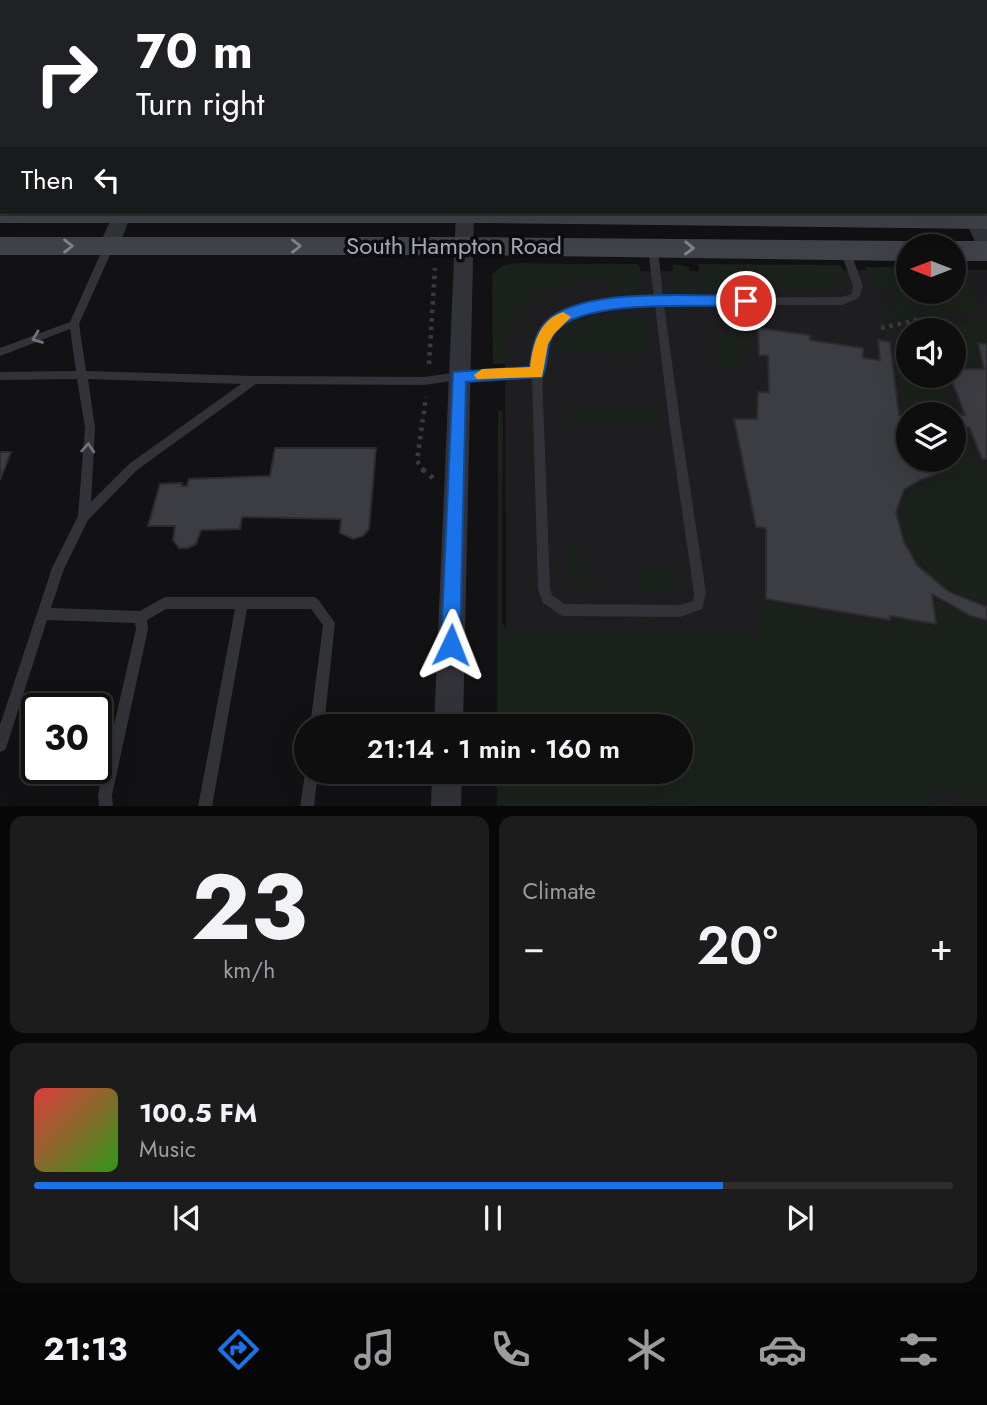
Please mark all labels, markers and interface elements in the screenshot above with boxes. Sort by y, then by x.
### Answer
text: 70 m [136,16,253,86]
icon: right [21,28,112,119]
text: Turn right [136,81,265,127]
text: Then [21,161,74,199]
icon: left [88,161,126,199]
street label: South Hampton Road [346,228,562,263]
north arrow [896,234,966,304]
map controls [896,234,966,472]
one-way arrow [63,238,74,254]
one-way arrow [291,238,301,254]
one-way arrow [685,240,695,256]
pin [716,271,776,331]
icon: arrive [727,282,765,320]
button: sound [896,318,966,388]
one-way arrow [32,330,44,344]
button: layers [896,402,966,472]
one-way arrow [80,442,95,453]
position arrow [414,608,488,682]
speed limit sign: 30 [21,693,112,784]
text: 21:14 · 1 min · 160 m [367,730,620,768]
text: 23 [191,842,307,973]
text: Climate [523,874,596,908]
text: 20° [697,908,778,984]
text: − [523,919,545,974]
text: + [930,919,953,974]
text: km/h [223,953,275,987]
text: 100.5 FM [139,1094,257,1132]
text: Music [139,1132,196,1166]
icon: previous [168,1199,206,1237]
icon: pause [474,1199,512,1237]
icon: next [781,1199,819,1237]
icon: directions [214,1325,263,1374]
icon: music [350,1325,399,1374]
icon: phone [486,1325,535,1374]
icon: climate [622,1325,671,1374]
icon: car [758,1325,807,1374]
icon: filters [894,1325,943,1374]
text: 21:13 [44,1326,127,1372]

